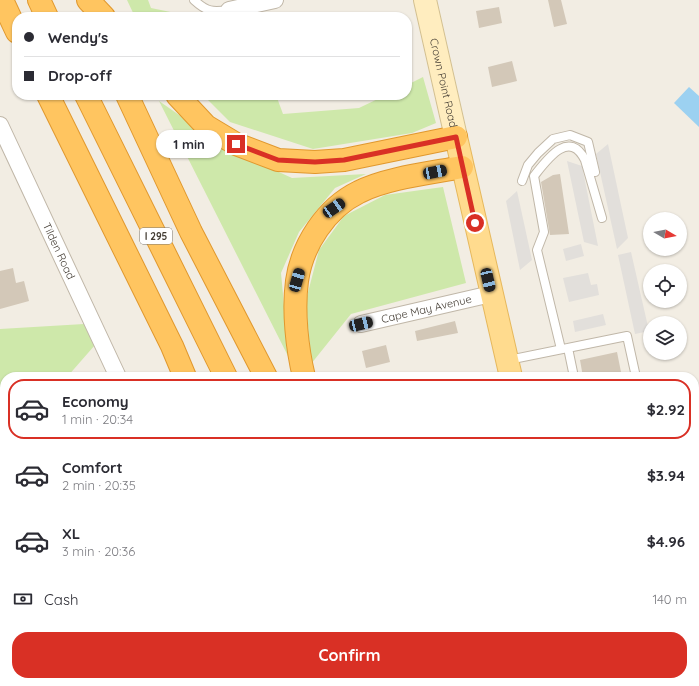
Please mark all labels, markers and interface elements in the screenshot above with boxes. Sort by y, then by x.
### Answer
text: Wendy's [48,28,108,47]
street label: Crown Point Road [427,37,461,129]
text: Drop-off [48,66,112,85]
callout: 1 min [156,130,222,158]
route end [227,135,245,153]
text: 1 min [173,136,205,152]
car [422,164,448,180]
car [321,196,347,220]
north arrow [643,212,687,256]
map controls [643,212,687,360]
route start [466,214,484,232]
street label: Tilden Road [40,220,78,281]
road number: I 295 [140,228,172,244]
button: locate [643,264,687,308]
car [288,267,306,293]
car [479,267,497,293]
street label: Cape May Avenue [380,292,473,326]
car [348,315,374,333]
button: layers [643,316,687,360]
icon: car [14,391,50,427]
text: Economy [62,392,129,411]
text: $2.92 [647,400,685,419]
text: 1 min · 20:34 [62,411,133,427]
icon: car [14,457,50,493]
text: Comfort [62,458,123,477]
text: $3.94 [647,466,685,485]
text: 2 min · 20:35 [62,477,136,493]
icon: car [14,523,50,559]
text: XL [62,524,80,543]
text: $4.96 [647,532,685,551]
text: 3 min · 20:36 [62,543,135,559]
icon: cash [12,588,34,610]
text: Cash [44,590,78,609]
text: 140 m [652,591,687,607]
button: Confirm [12,632,687,678]

